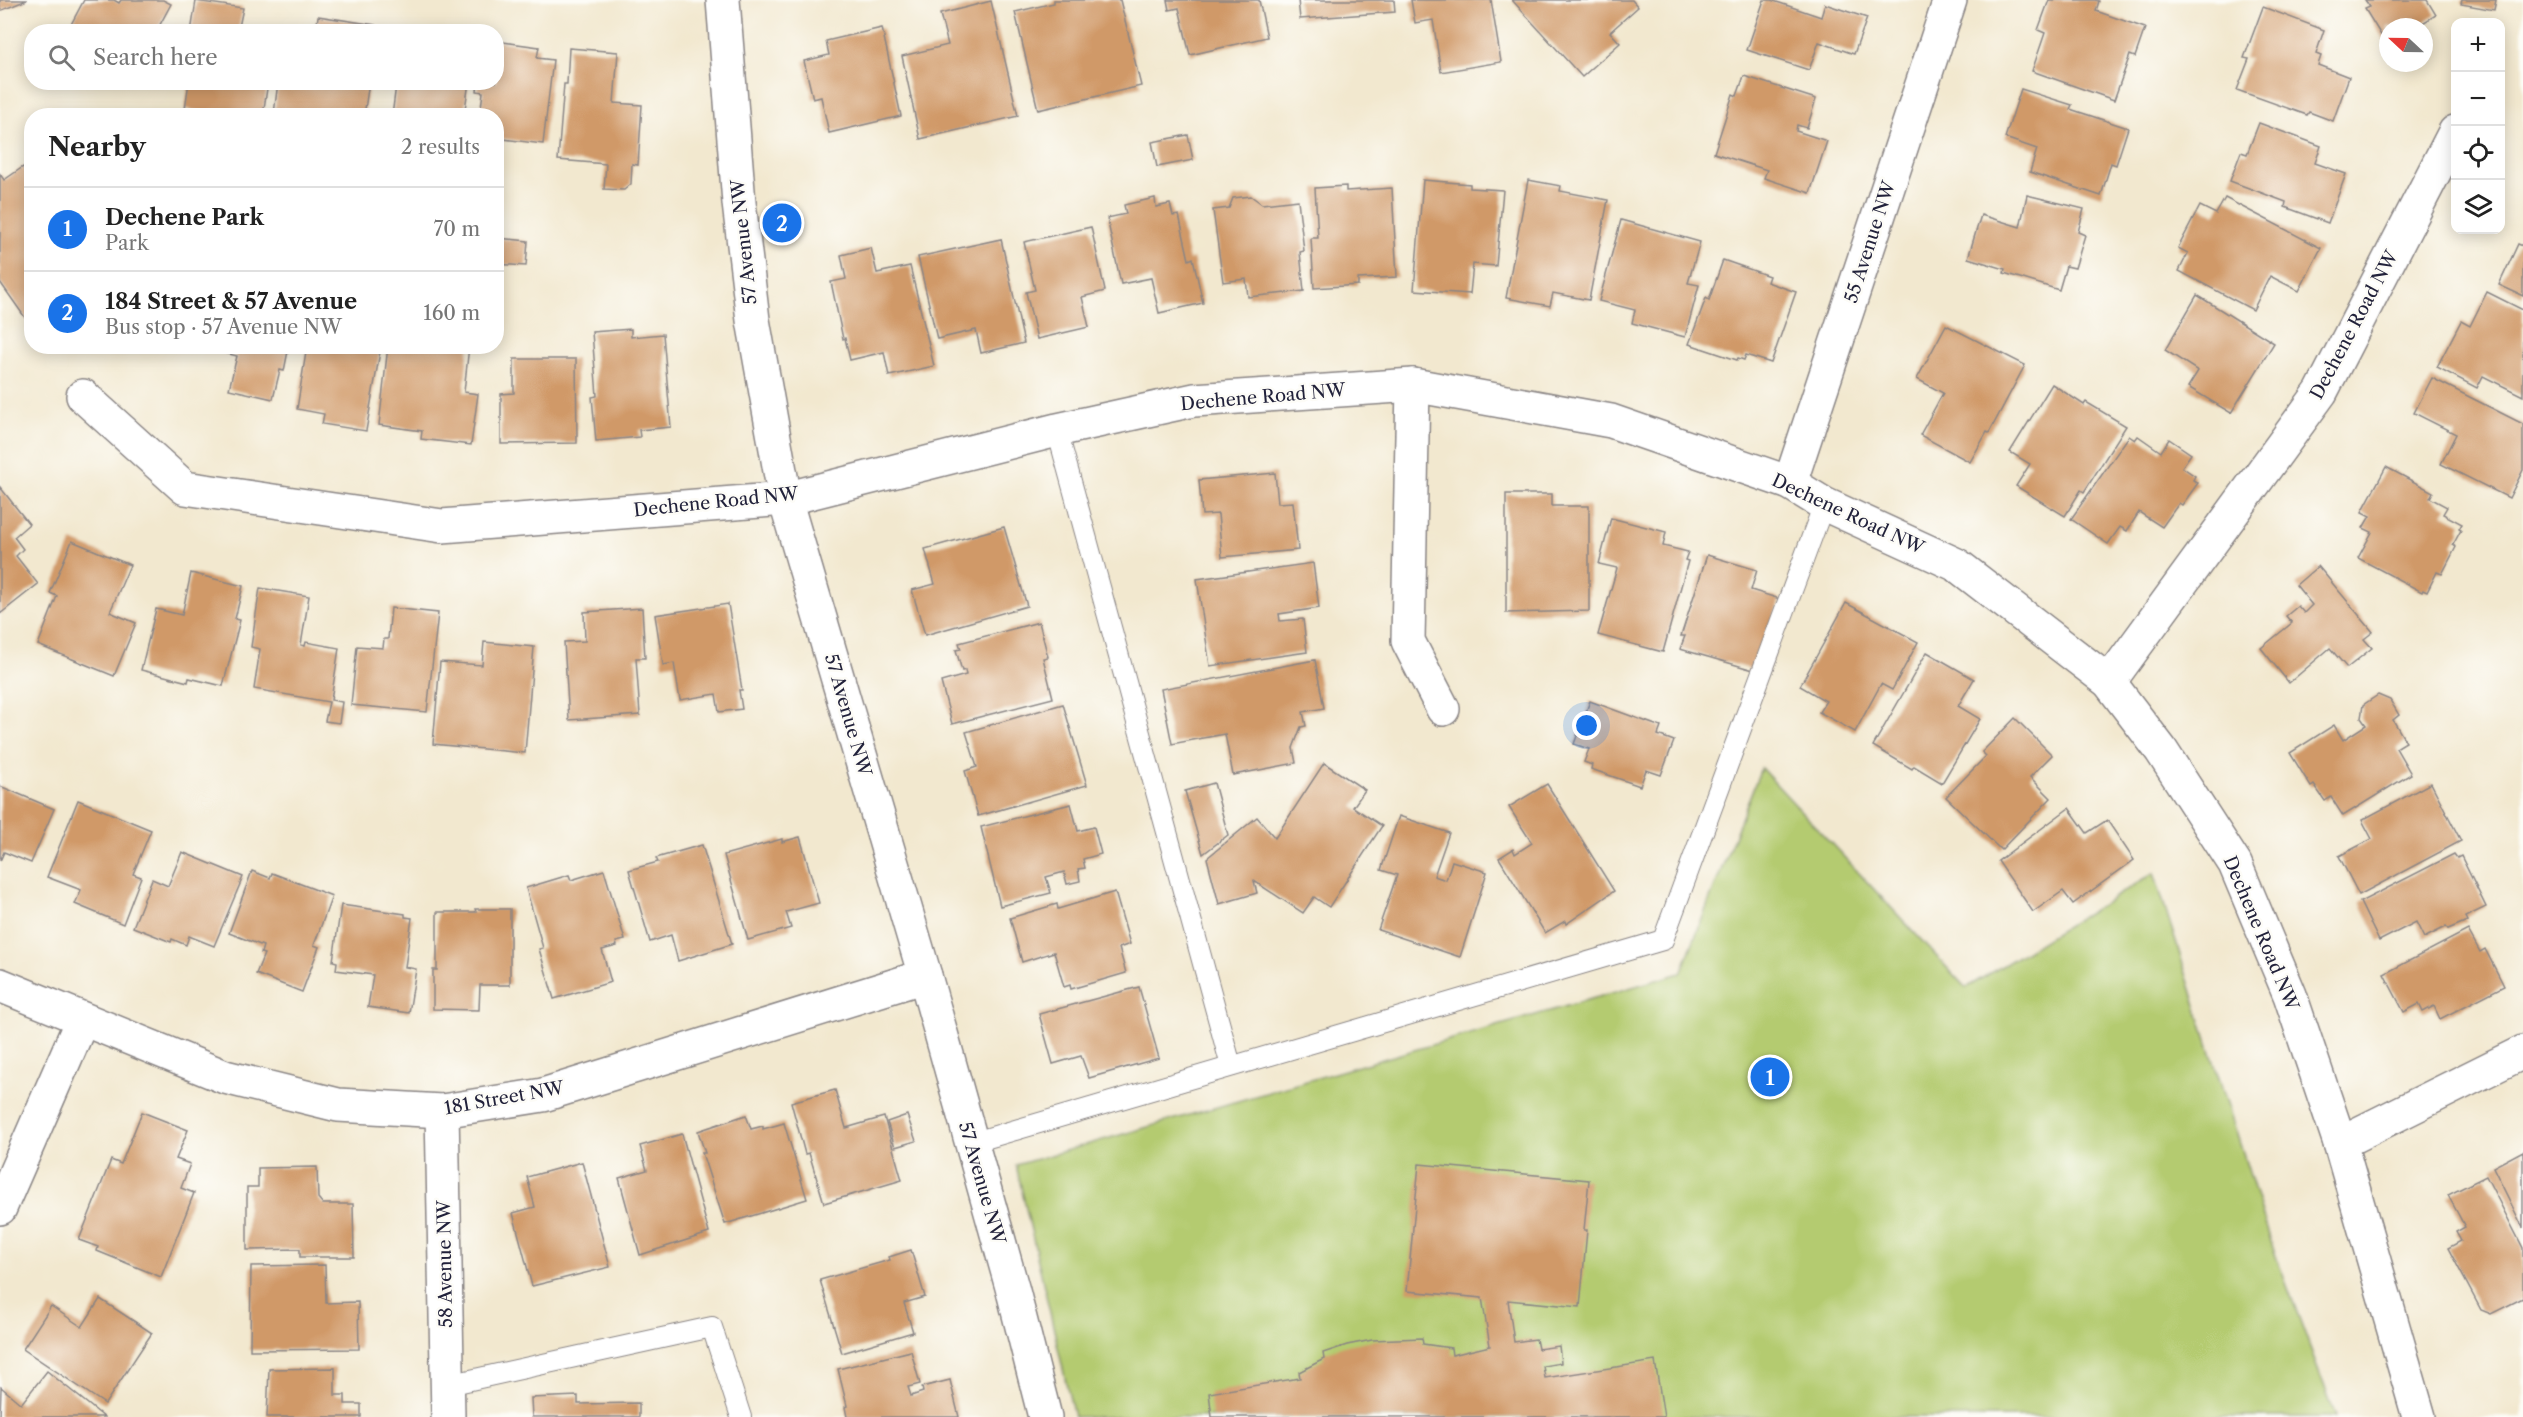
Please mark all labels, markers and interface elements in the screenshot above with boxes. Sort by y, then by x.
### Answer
north arrow [2379,18,2433,72]
map controls [2451,18,2505,234]
button: + [2451,18,2505,72]
search box [24,24,504,90]
icon: search [45,41,78,74]
text: Search here [93,44,218,71]
button: − [2451,72,2505,126]
button: locate [2451,126,2505,180]
text: Nearby [48,131,146,163]
text: 2 results [401,135,480,159]
street label: 57 Avenue NW [726,177,762,306]
street label: 55 Avenue NW [1840,177,1900,306]
button: layers [2451,180,2505,234]
pin: 2 [762,200,802,246]
text: Dechene Park [105,204,264,231]
text: 1 [63,217,72,241]
text: 70 m [434,217,480,241]
text: Park [105,231,148,255]
street label: Dechene Road NW [2305,246,2403,403]
text: 184 Street & 57 Avenue [105,288,357,315]
text: 2 [62,301,73,325]
text: 160 m [423,301,480,325]
text: Bus stop · 57 Avenue NW [105,315,342,339]
street label: Dechene Road NW [1180,379,1348,415]
street label: Dechene Road NW [1768,469,1929,559]
street label: Dechene Road NW [633,482,801,522]
street label: 57 Avenue NW [820,651,876,780]
your location [1572,711,1601,740]
street label: Dechene Road NW [2219,853,2304,1015]
pin: 1 [1750,1054,1790,1100]
street label: 181 Street NW [443,1076,567,1119]
street label: 57 Avenue NW [954,1119,1010,1248]
street label: 58 Avenue NW [433,1199,457,1328]

